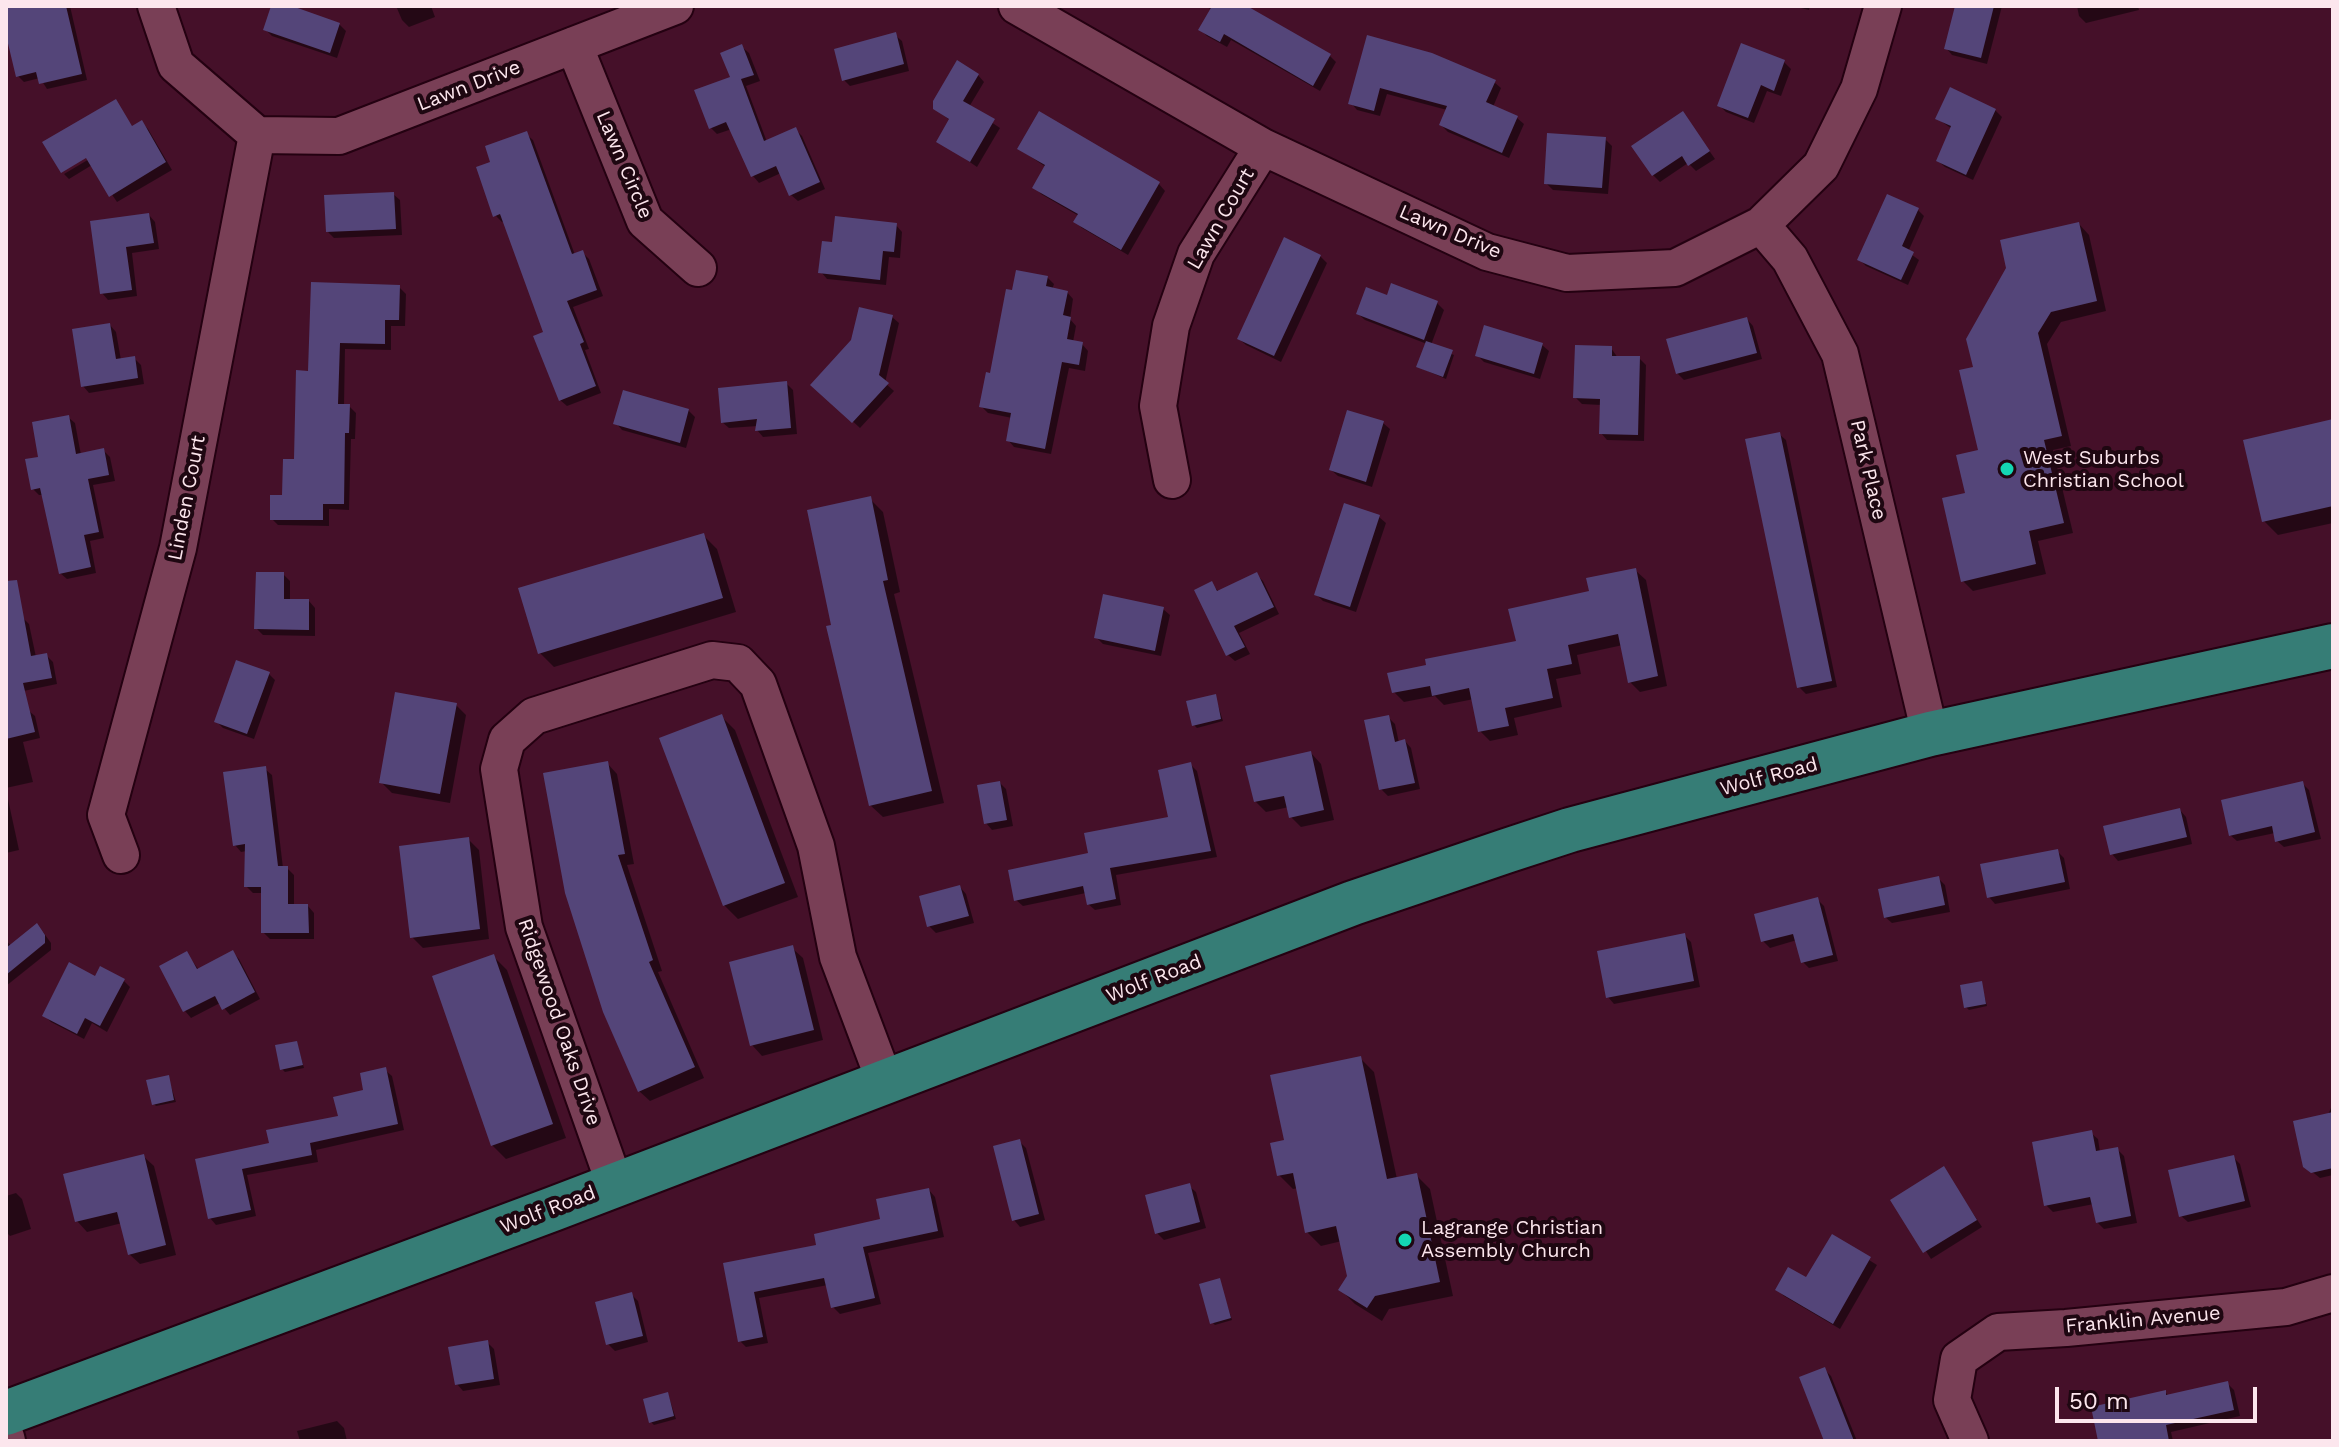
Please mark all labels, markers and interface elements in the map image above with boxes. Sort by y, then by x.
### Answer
street label: Lawn Drive [414,55,524,117]
street label: Lawn Circle [591,108,657,222]
street label: Lawn Court [1182,164,1260,274]
street label: Lawn Drive [1395,200,1505,264]
street label: Park Place [1845,418,1891,522]
street label: Linden Court [163,433,211,563]
place label: West Suburbs Christian School [2023,446,2184,493]
marker: West Suburbs Christian School [1998,460,2016,478]
street label: Wolf Road [1718,752,1820,802]
street label: Ridgewood Oaks Drive [512,915,606,1129]
street label: Wolf Road [1103,950,1205,1008]
street label: Wolf Road [497,1181,599,1239]
place label: Lagrange Christian Assembly Church [1421,1216,1603,1263]
marker: Lagrange Christian Assembly Church [1396,1231,1414,1249]
street label: Franklin Avenue [2064,1301,2222,1339]
scale bar [2059,1371,2261,1421]
text: 50 m [2069,1387,2129,1415]

